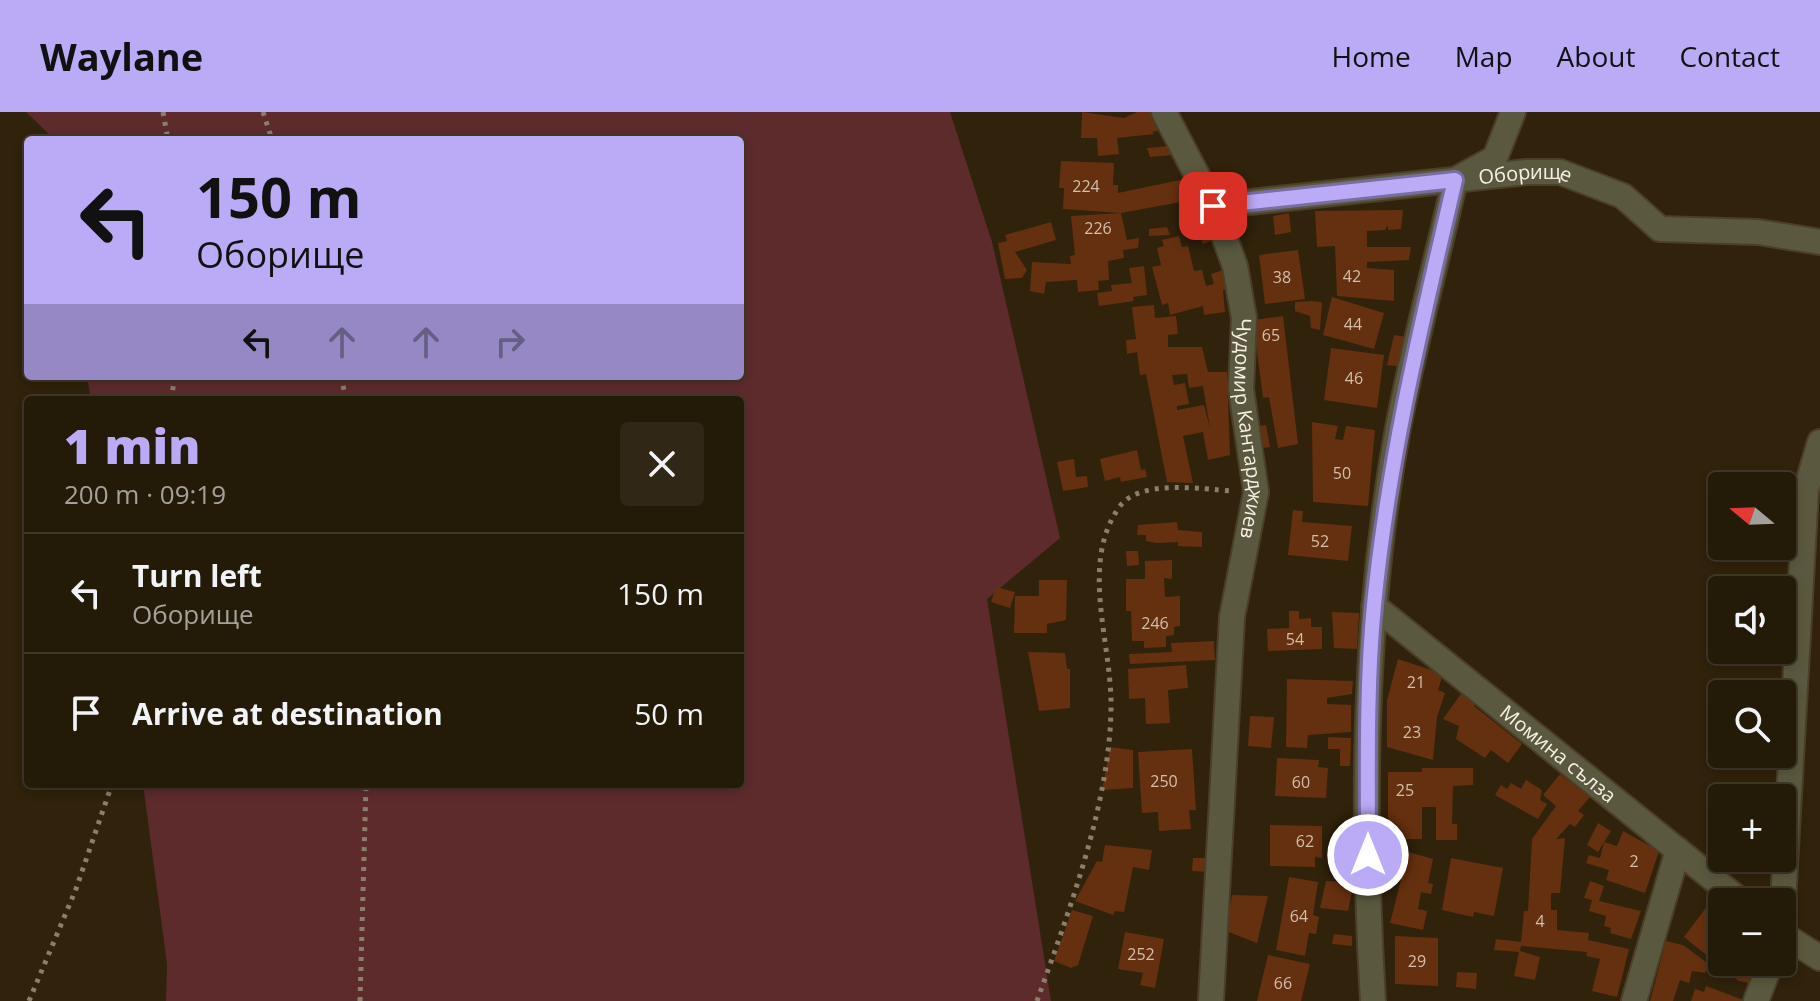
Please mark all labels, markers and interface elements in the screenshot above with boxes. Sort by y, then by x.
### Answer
text: Waylane [40,30,203,82]
text: Home [1332,37,1411,75]
text: Map [1455,37,1513,75]
text: About [1557,37,1635,75]
text: Contact [1679,37,1780,75]
text: 150 m [196,158,362,234]
street label: Оборище [1477,158,1576,190]
icon: left [64,168,168,272]
pin [1179,172,1247,240]
house number: 224 [1072,175,1100,197]
icon: arrive [1191,184,1235,228]
house number: 226 [1084,217,1112,239]
text: Оборище [196,230,365,279]
house number: 42 [1343,265,1361,287]
house number: 38 [1273,266,1291,288]
house number: 44 [1344,313,1362,335]
street label: Чудомир Кантарджиев [1228,317,1270,541]
icon: left [236,320,280,364]
icon: ahead [320,320,364,364]
icon: ahead [404,320,448,364]
icon: right [488,320,532,364]
house number: 65 [1262,324,1280,346]
house number: 46 [1345,367,1363,389]
text: 1 min [64,413,200,478]
button: close [620,422,704,506]
house number: 50 [1333,462,1351,484]
north arrow [1708,472,1796,560]
map controls [1708,472,1796,976]
text: 200 m · 09:19 [64,476,226,512]
house number: 52 [1311,530,1329,552]
text: Turn left [132,555,262,596]
icon: left [64,571,108,615]
text: 150 m [617,573,704,614]
button: sound [1708,576,1796,664]
text: Оборище [132,596,254,632]
house number: 246 [1141,612,1169,634]
house number: 54 [1286,628,1304,650]
house number: 21 [1407,671,1425,693]
button: search [1708,680,1796,768]
icon: arrive [64,691,108,735]
text: Arrive at destination [132,693,443,734]
text: 50 m [634,693,704,734]
street label: Момина сълза [1494,699,1622,809]
house number: 23 [1403,721,1421,743]
house number: 250 [1150,770,1178,792]
house number: 60 [1292,771,1310,793]
house number: 25 [1396,779,1414,801]
button: + [1708,784,1796,872]
position arrow [1326,813,1410,897]
house number: 62 [1296,830,1314,852]
house number: 2 [1629,850,1639,872]
button: − [1708,888,1796,976]
house number: 64 [1290,905,1308,927]
house number: 4 [1535,910,1545,932]
house number: 252 [1127,943,1155,965]
house number: 29 [1408,950,1426,972]
house number: 66 [1274,972,1292,994]

